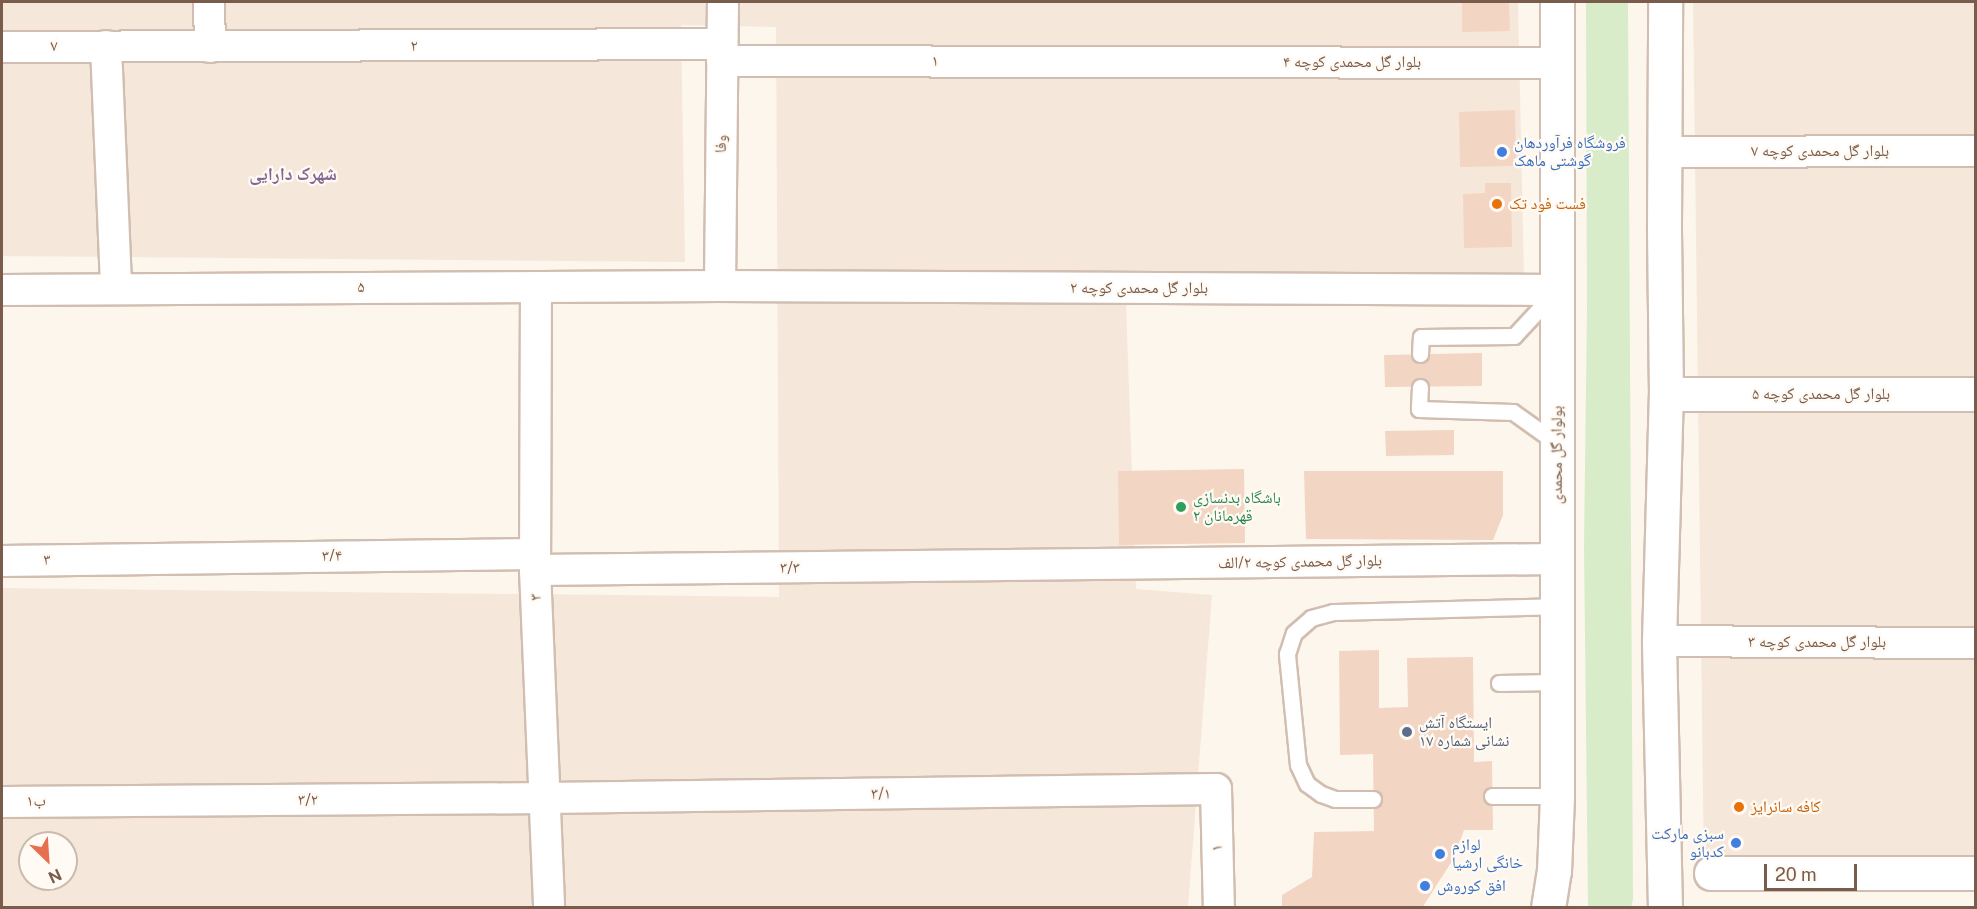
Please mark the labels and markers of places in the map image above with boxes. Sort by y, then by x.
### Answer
place label: فروشگاه فرآوردهان گوشتی ماهک [1514,133,1626,171]
marker: فروشگاه فرآوردهان گوشتی ماهک [1495,145,1509,159]
place label: فست فود تک [1509,194,1586,214]
marker: فست فود تک [1490,197,1504,211]
place label: باشگاه بدنسازی قهرمانان ۲ [1193,488,1281,526]
marker: باشگاه بدنسازی قهرمانان ۲ [1174,500,1188,514]
place label: ایستگاه آتش نشانی شماره ۱۷ [1419,713,1509,751]
marker: ایستگاه آتش نشانی شماره ۱۷ [1400,725,1414,739]
place label: کافه سانرایز [1751,797,1821,817]
marker: کافه سانرایز [1732,800,1746,814]
place label: سبزی مارکت کدبانو [1651,824,1724,862]
place label: لوازم خانگی ارشیا [1452,835,1523,873]
marker: سبزی مارکت کدبانو [1729,836,1743,850]
marker: لوازم خانگی ارشیا [1433,847,1447,861]
place label: افق کوروش [1437,876,1506,896]
marker: افق کوروش [1418,879,1432,893]

